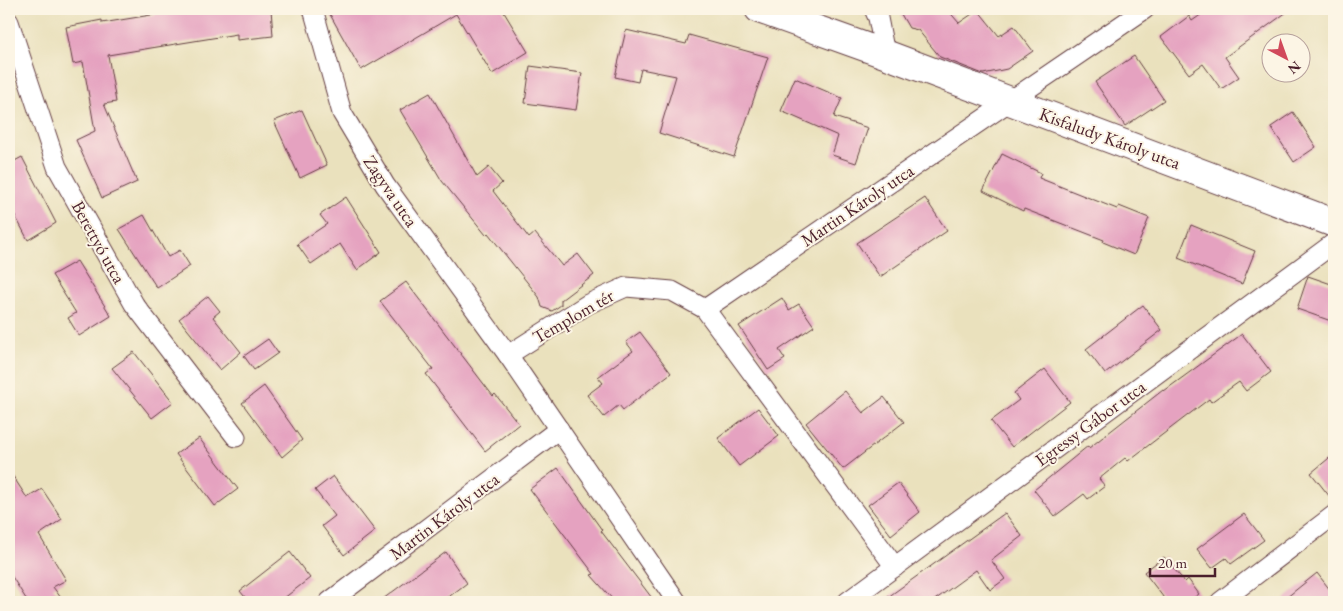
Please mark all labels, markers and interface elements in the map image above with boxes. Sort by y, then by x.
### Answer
north arrow [1260,32,1310,82]
text: N [1284,57,1305,79]
street label: Kisfaludy Károly utca [1036,102,1185,174]
street label: Zagyva utca [359,151,424,232]
street label: Martin Károly utca [796,158,919,251]
street label: Berettyó utca [67,197,132,288]
street label: Templom tér [528,284,618,348]
street label: Egressy Gábor utca [1030,375,1151,471]
street label: Martin Károly utca [385,467,504,565]
scale bar [1150,546,1216,578]
text: 20 m [1158,553,1187,572]

